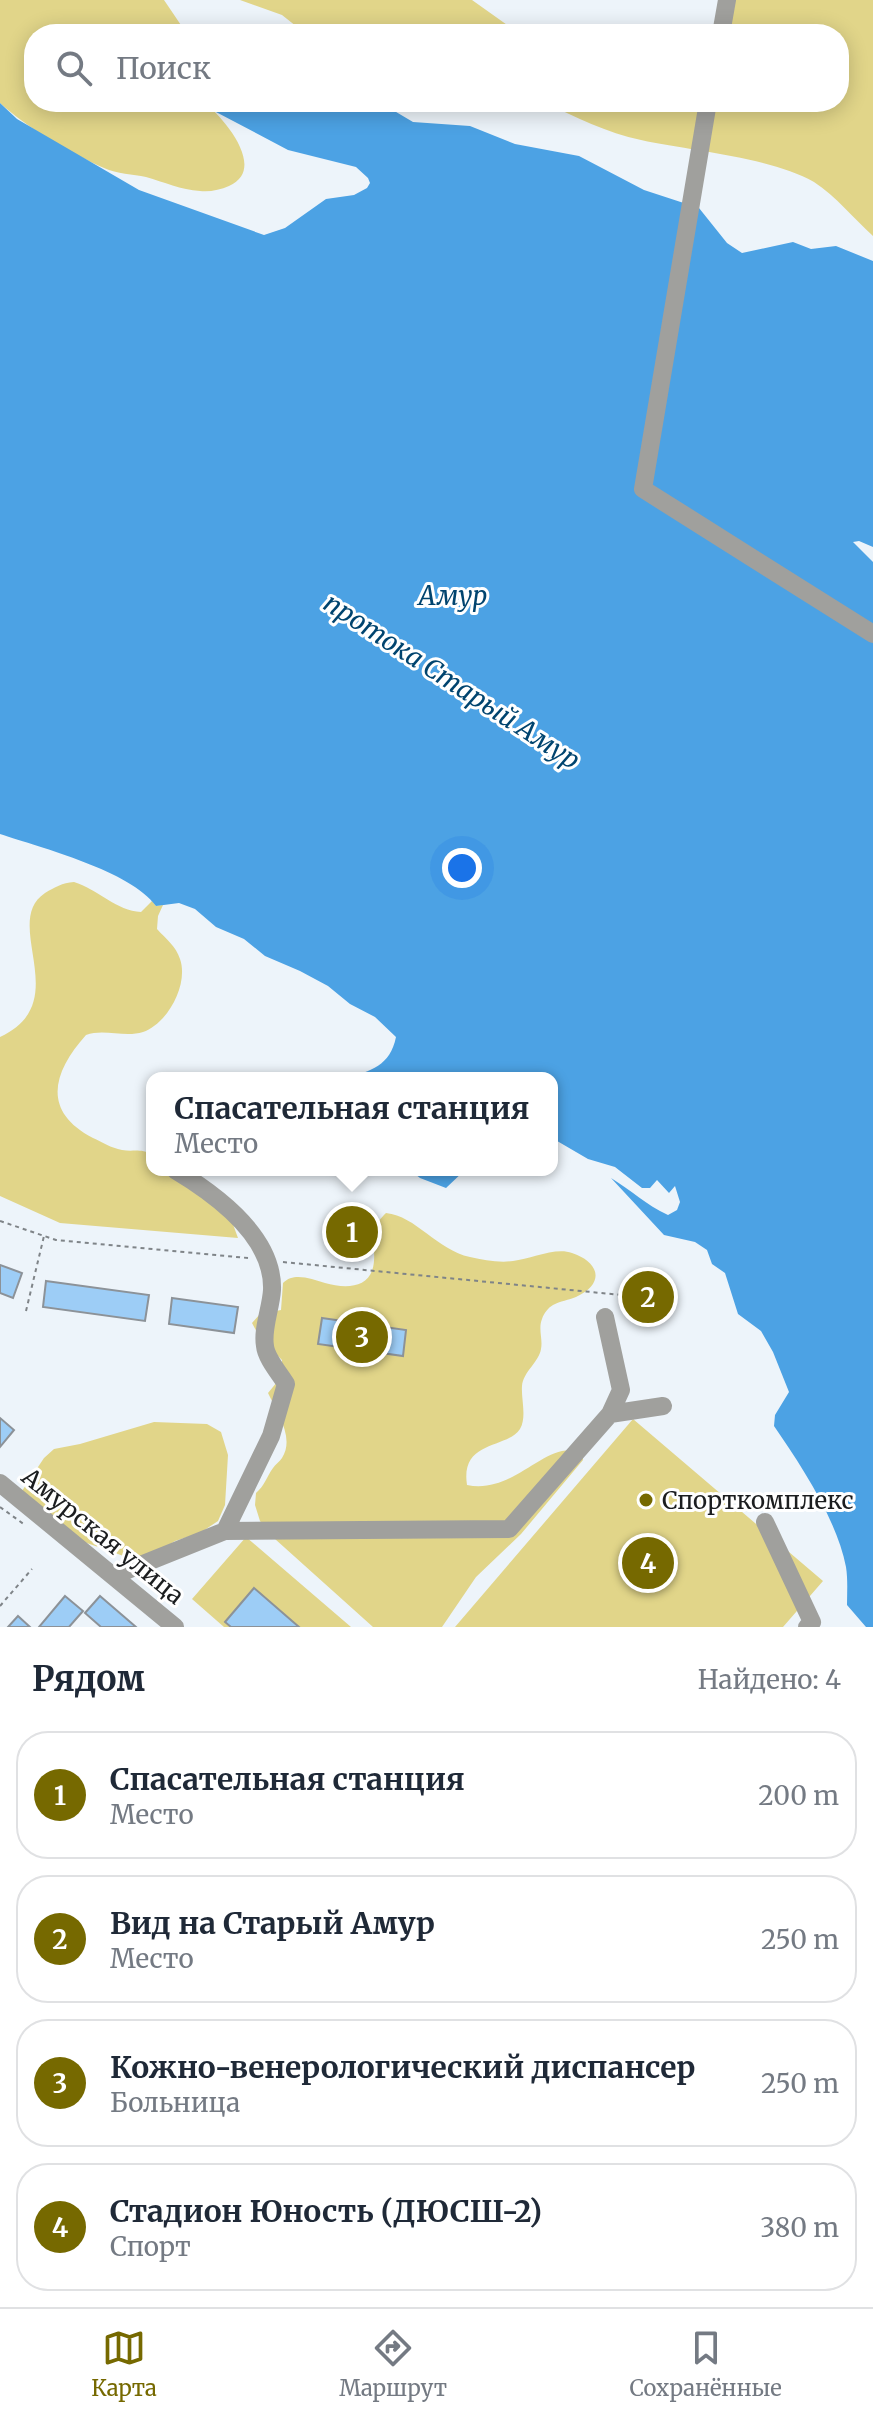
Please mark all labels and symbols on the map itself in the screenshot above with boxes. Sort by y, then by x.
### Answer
water label: Амур [417,579,487,612]
water label: протока Старый Амур [318,586,586,776]
your location [442,848,482,888]
pin: 1 [326,1202,378,1262]
pin: 2 [622,1267,674,1327]
pin: 3 [336,1307,388,1367]
street label: Амурская улица [15,1460,191,1611]
place label: Спорткомплекс [662,1485,854,1516]
marker: Спорткомплекс [637,1491,655,1509]
pin: 4 [622,1533,674,1593]

